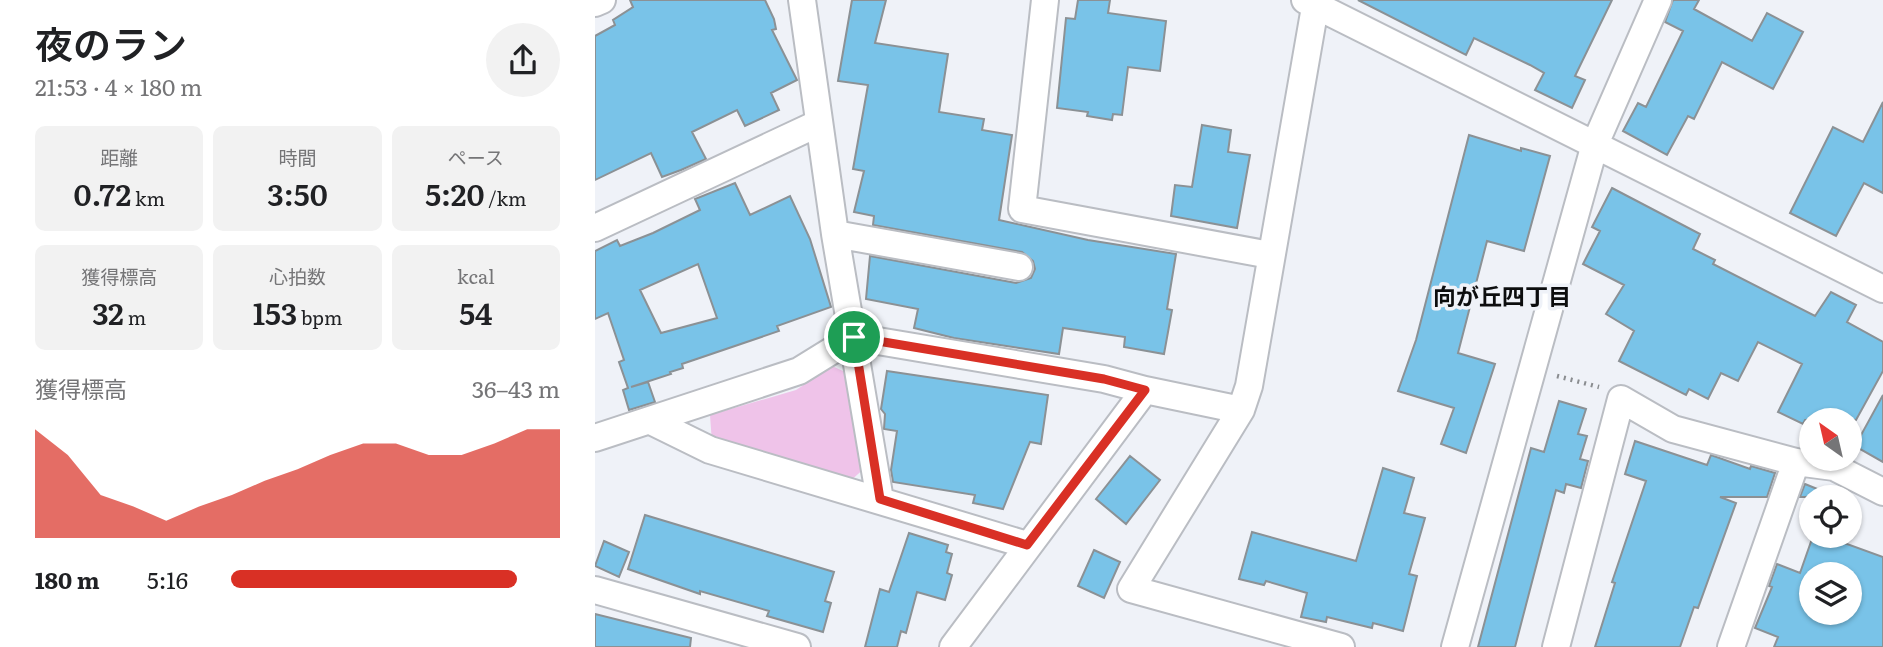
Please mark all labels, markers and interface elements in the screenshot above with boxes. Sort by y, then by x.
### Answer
text: 夜のラン [35,14,187,71]
button: share [486,23,560,97]
text: 21:53 · 4 × 180 m [35,69,202,103]
text: 距離 [100,143,138,171]
text: 時間 [278,143,317,171]
text: ペース [448,143,504,171]
text: 0.72 [73,171,131,215]
text: 3:50 [267,171,328,215]
text: 5:20 [425,171,485,215]
text: km [131,184,165,212]
text: /km [485,184,526,212]
text: 獲得標高 [81,262,157,290]
text: 心拍数 [269,262,326,290]
text: kcal [457,262,495,290]
district label: 向が丘四丁目 [1433,278,1571,312]
text: 32 [92,290,124,334]
text: 153 [253,290,297,334]
text: 54 [459,290,492,334]
text: m [124,303,146,331]
text: bpm [297,303,342,331]
pin [824,307,884,367]
icon: arrive [835,318,873,356]
text: 獲得標高 [35,371,127,405]
text: 36–43 m [472,371,560,405]
north arrow [1799,408,1862,471]
map controls [1799,408,1862,625]
button: locate [1799,485,1862,548]
text: 180 m [35,562,100,596]
text: 5:16 [147,562,188,596]
button: layers [1799,562,1862,625]

